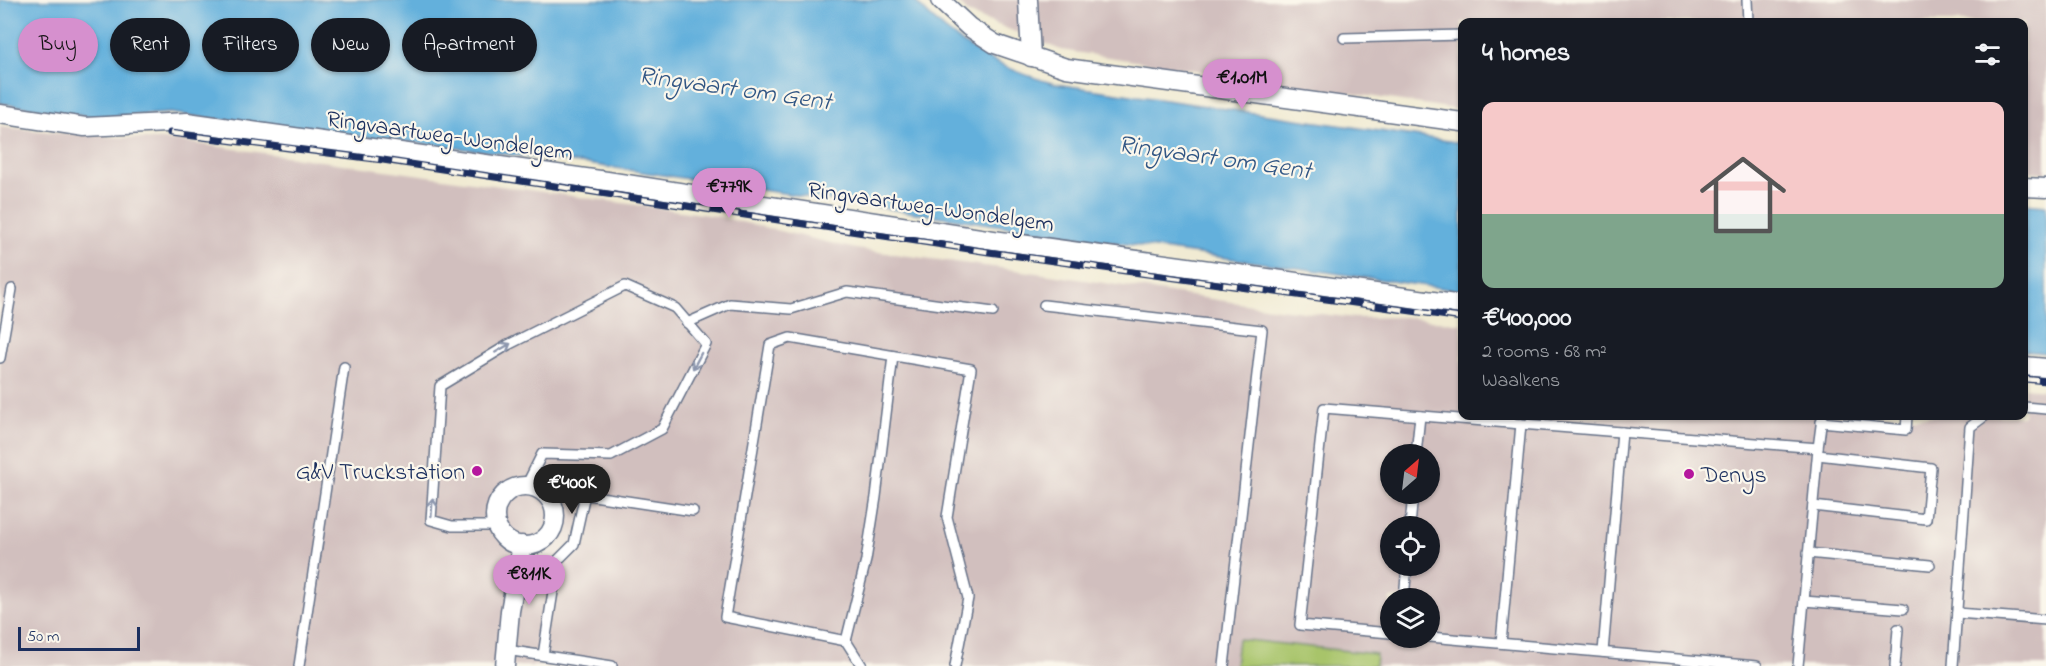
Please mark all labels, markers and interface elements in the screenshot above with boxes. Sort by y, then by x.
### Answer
chip: Buy [18,18,98,72]
chip: Rent [110,18,190,72]
chip: Filters [202,18,299,72]
chip: New [311,18,390,72]
chip: Apartment [402,18,537,72]
text: 4 homes [1482,35,1570,73]
icon: filters [1971,38,2004,71]
water label: Ringvaart om Gent [636,58,836,123]
pin: €1.01M [1193,59,1291,110]
text: €1.01M [1216,64,1268,93]
street label: Ringvaartweg-Wondelgem [324,103,575,172]
water label: Ringvaart om Gent [1116,127,1316,192]
icon: home [1689,141,1797,249]
pin: €779K [687,168,771,219]
text: €779K [706,173,752,202]
street label: Ringvaartweg-Wondelgem [805,174,1056,243]
text: €400,000 [1482,300,1571,338]
text: 2 rooms · 68 m² [1482,338,1607,367]
one-way arrow [494,342,511,354]
one-way arrow [691,352,703,369]
text: Waalkens [1482,367,1560,396]
north arrow [1380,444,1440,504]
map controls [1380,444,1440,648]
place label: G&V Truckstation [296,456,465,491]
place label: Denys [1700,459,1767,495]
marker: G&V Truckstation [470,464,484,478]
pin: €400K [530,464,614,515]
marker: Denys [1682,467,1696,481]
text: €400K [547,469,597,498]
one-way arrow [426,497,437,517]
button: locate [1380,516,1440,576]
pin: €811K [487,555,571,606]
text: €811K [507,560,551,589]
button: layers [1380,588,1440,648]
scale bar [18,624,140,652]
text: 50 m [27,625,59,649]

